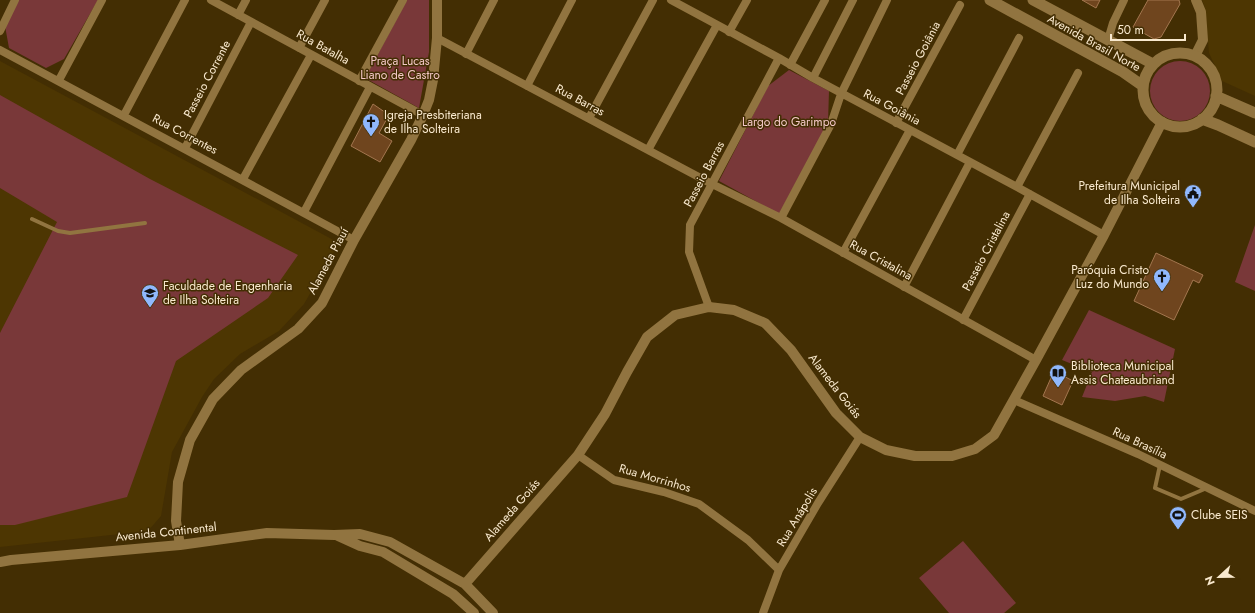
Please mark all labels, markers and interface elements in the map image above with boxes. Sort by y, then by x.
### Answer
street label: Avenida Brasil Norte [1044,10,1144,76]
scale bar [1111,16,1185,42]
street label: Passeio Goiânia [891,18,945,98]
text: 50 m [1117,21,1144,39]
street label: Rua Batalha [293,25,353,69]
street label: Passeio Corrente [179,37,235,121]
park label: Praça Lucas Liano de Castro [360,52,440,84]
street label: Rua Barras [552,79,608,121]
street label: Rua Goiânia [860,84,924,130]
place label: Igreja Presbiteriana de Ilha Solteira [384,106,482,138]
street label: Rua Correntes [149,109,221,159]
church icon: Igreja Presbiteriana de Ilha Solteira [361,112,381,137]
park label: Largo do Garimpo [742,113,837,131]
street label: Passeio Barras [679,138,729,210]
place label: Prefeitura Municipal de Ilha Solteira [1078,177,1180,209]
public building icon: Prefeitura Municipal de Ilha Solteira [1183,183,1203,208]
street label: Passeio Cristalina [957,208,1015,294]
street label: Alameda Piauí [303,224,354,297]
street label: Rua Cristalina [846,235,916,285]
place label: Paróquia Cristo Luz do Mundo [1071,261,1149,293]
church icon: Paróquia Cristo Luz do Mundo [1152,267,1172,292]
place label: Faculdade de Engenharia de Ilha Solteira [163,277,293,309]
school or university icon: Faculdade de Engenharia de Ilha Solteira [140,283,160,308]
street label: Alameda Goiás [804,350,866,422]
place label: Biblioteca Municipal Assis Chateaubriand [1071,357,1175,389]
library icon: Biblioteca Municipal Assis Chateaubriand [1048,363,1068,388]
street label: Rua Brasília [1110,422,1171,464]
street label: Rua Morrinhos [617,459,693,497]
street label: Alameda Goiás [480,475,544,545]
street label: Rua Anápolis [772,484,822,550]
sports icon: Clube SEIS [1168,505,1188,530]
place label: Clube SEIS [1191,506,1248,524]
street label: Avenida Continental [115,518,217,546]
north arrow [1199,557,1239,597]
text: N [1201,574,1219,588]

